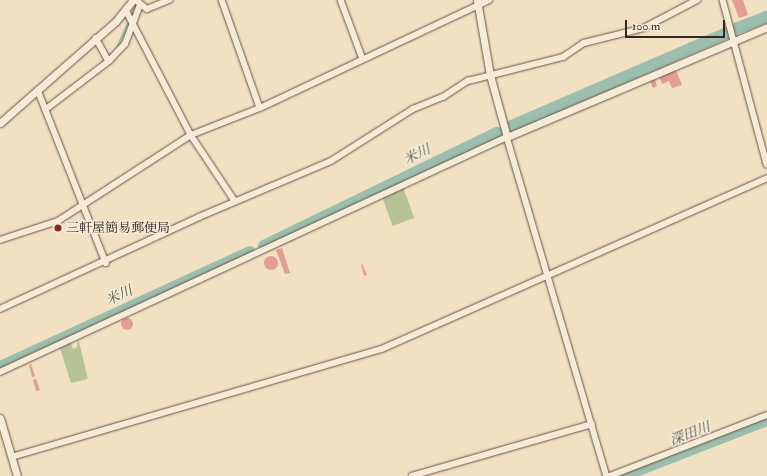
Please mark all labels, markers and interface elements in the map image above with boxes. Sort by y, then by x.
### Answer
scale bar [627,12,727,38]
text: 100 m [632,19,660,34]
water label: 米川 [401,141,433,169]
place label: 三軒屋簡易郵便局 [66,220,170,236]
marker: 三軒屋簡易郵便局 [53,223,63,233]
water label: 米川 [103,282,135,310]
water label: 深田川 [667,419,713,449]

